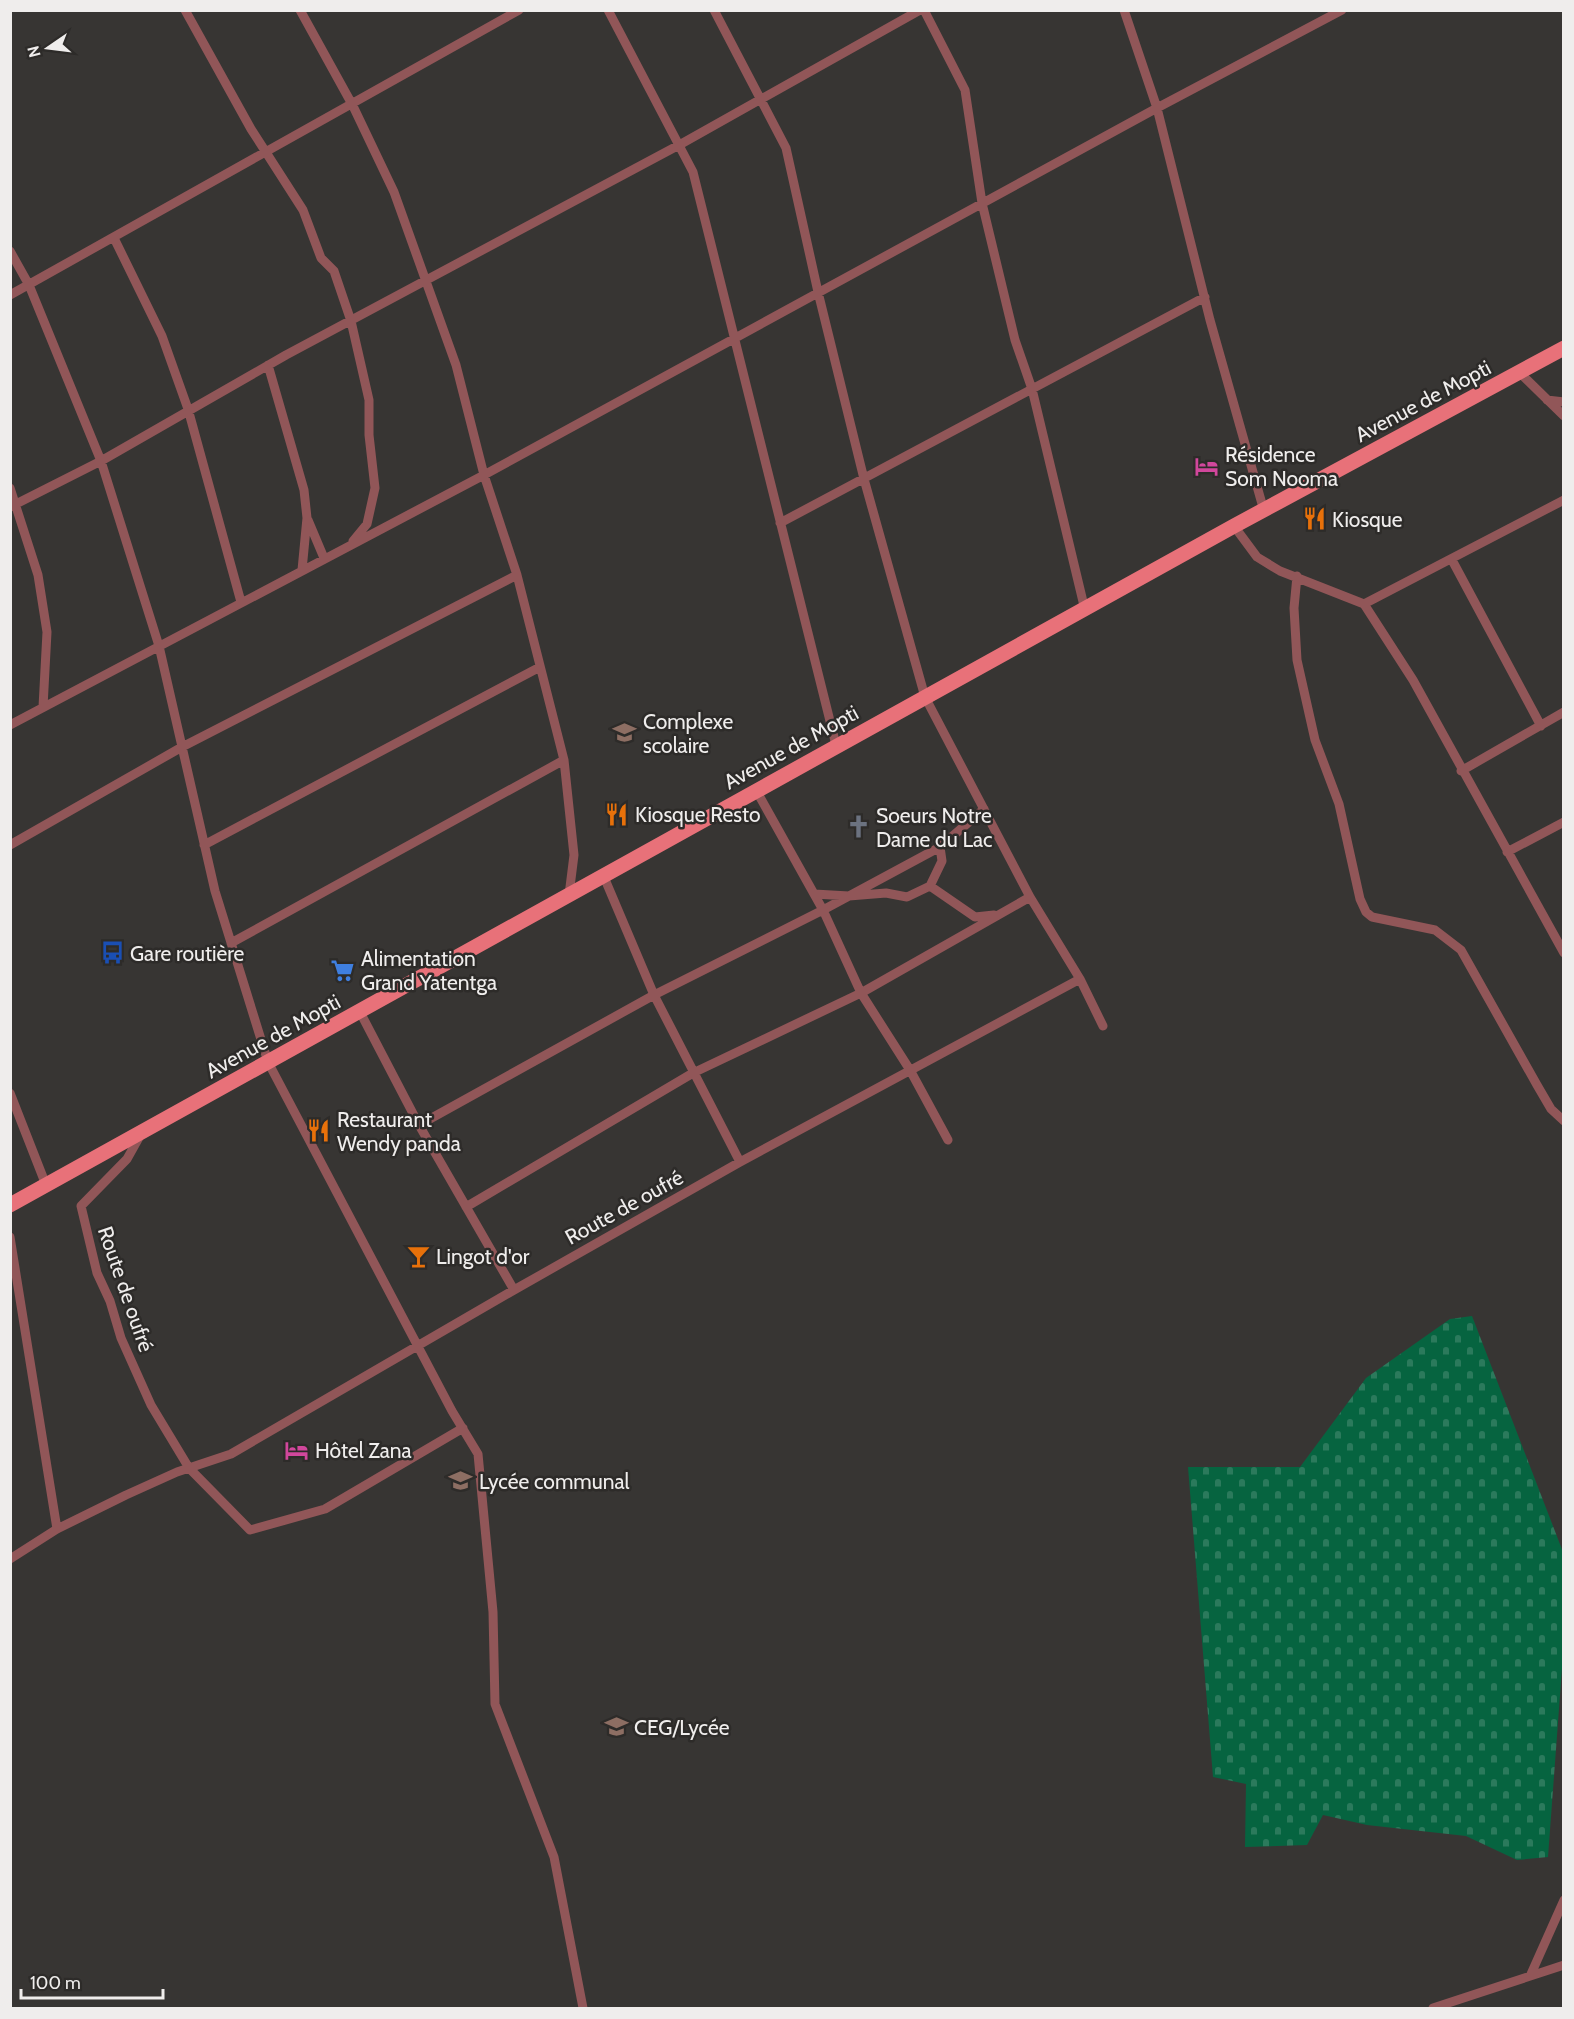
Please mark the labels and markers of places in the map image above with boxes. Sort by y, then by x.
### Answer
place label: Résidence Som Nooma [1225,442,1338,491]
hotel icon: Résidence Som Nooma [1194,453,1220,479]
restaurant icon: Kiosque [1301,506,1327,532]
place label: Kiosque [1332,507,1403,532]
place label: Complexe scolaire [643,709,733,758]
school or university icon: Complexe scolaire [612,720,638,746]
restaurant icon: Kiosque Resto [604,801,630,827]
place label: Kiosque Resto [635,802,761,827]
place label: Soeurs Notre Dame du Lac [876,803,993,852]
church icon: Soeurs Notre Dame du Lac [845,814,871,840]
bus stop icon: Gare routière [99,940,125,966]
place label: Gare routière [130,941,245,966]
place label: Alimentation Grand Yatentga [361,946,497,995]
supermarket icon: Alimentation Grand Yatentga [330,957,356,983]
place label: Restaurant Wendy panda [337,1107,461,1156]
restaurant icon: Restaurant Wendy panda [306,1118,332,1144]
bar icon: Lingot d'or [405,1243,431,1269]
place label: Lingot d'or [436,1244,530,1269]
hotel icon: Hôtel Zana [284,1437,310,1463]
place label: Hôtel Zana [315,1438,412,1463]
school or university icon: Lycée communal [448,1468,474,1494]
place label: Lycée communal [479,1469,630,1494]
school or university icon: CEG/Lycée [603,1714,629,1740]
place label: CEG/Lycée [634,1715,730,1740]

